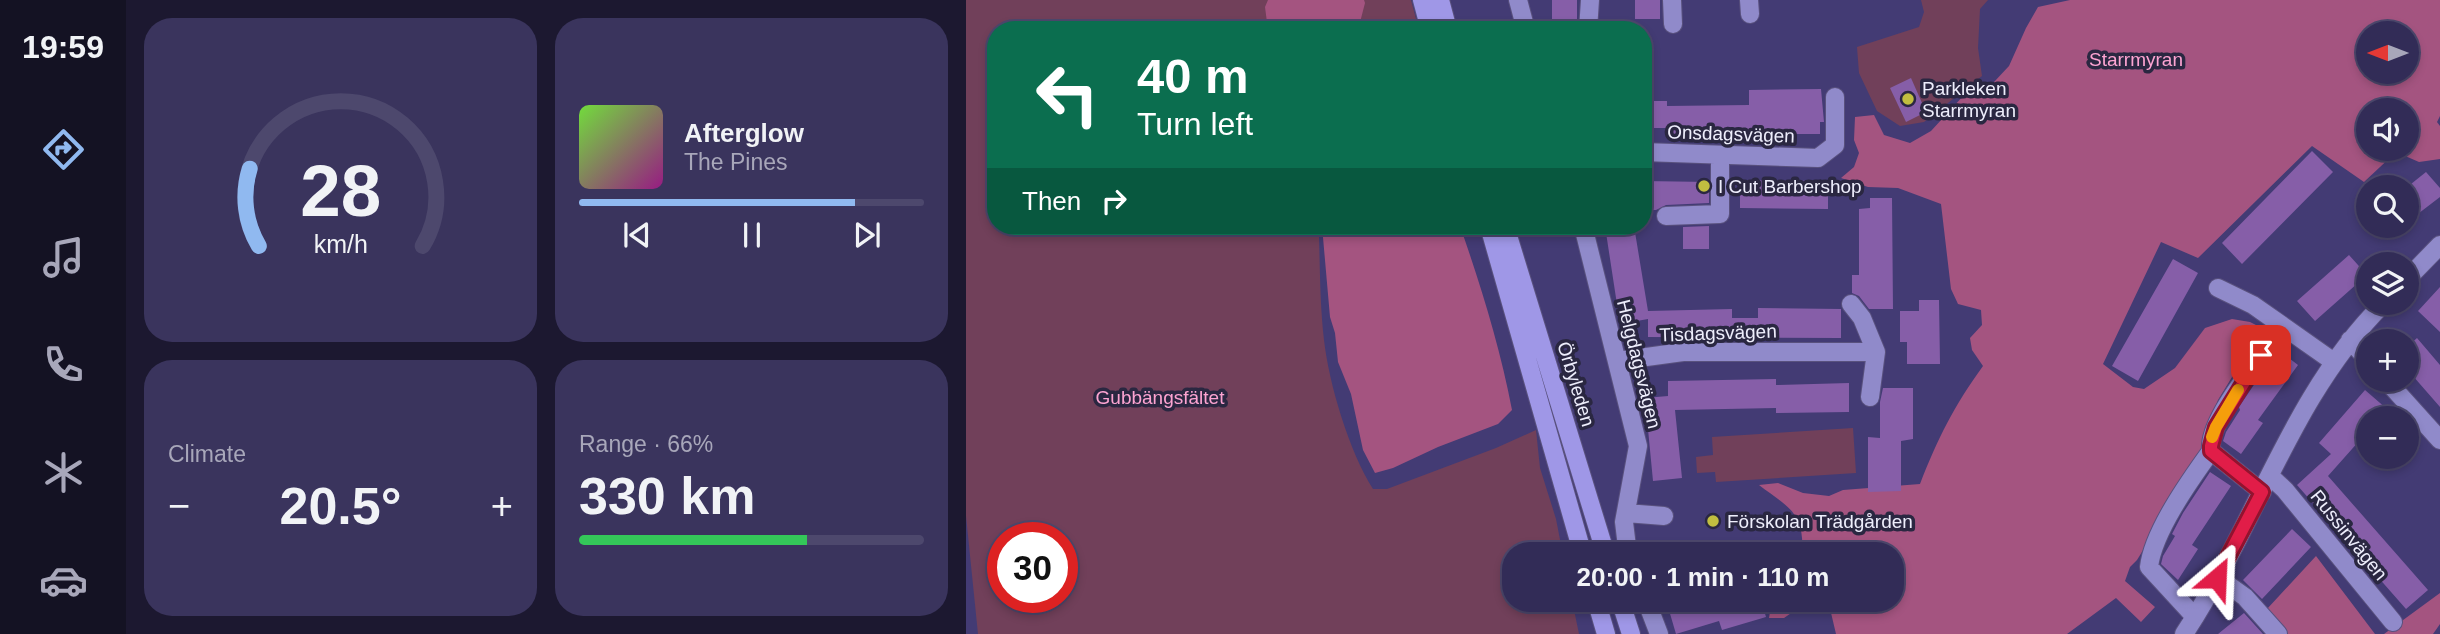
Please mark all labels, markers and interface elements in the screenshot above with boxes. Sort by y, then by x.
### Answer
north arrow [2356,21,2418,84]
map controls [2356,21,2419,469]
text: 19:59 [22,29,104,65]
icon: left [1022,49,1113,140]
text: 40 m [1137,49,1249,103]
park label: Starrmyran [2089,49,2183,70]
place label: Parkleken Starrmyran [1922,78,2016,121]
marker: Parkleken Starrmyran [1900,91,1916,107]
button: sound [2356,98,2419,161]
text: Turn left [1137,106,1253,142]
text: Afterglow [684,118,804,148]
street label: Onsdagsvägen [1667,121,1795,147]
icon: directions [39,125,88,174]
text: The Pines [684,149,788,175]
text: 28 [300,150,381,231]
button: search [2356,175,2419,238]
place label: I Cut Barbershop [1718,176,1862,197]
marker: I Cut Barbershop [1696,178,1712,194]
icon: right [1095,182,1133,220]
text: Then [1022,186,1081,216]
icon: previous [618,216,656,254]
icon: pause [733,216,771,254]
icon: next [848,216,886,254]
text: km/h [313,230,368,258]
icon: music [39,233,88,282]
button: layers [2356,252,2419,315]
street label: Helgdagsvägen [1613,297,1665,431]
street label: Tisdagsvägen [1659,320,1777,346]
pin [2231,325,2291,385]
button: + [2356,329,2419,392]
icon: arrive [2242,336,2280,374]
street label: Örbyleden [1553,339,1599,429]
icon: phone [39,340,88,389]
park label: Gubbängsfältet [1096,387,1225,408]
button: − [2356,406,2419,469]
text: Range · 66% [579,431,713,457]
text: Climate [168,441,246,467]
icon: climate [39,448,88,497]
text: 330 km [579,467,755,525]
text: 20.5° [279,477,402,535]
text: − [168,485,190,527]
text: + [491,485,513,527]
street label: Russinvägen [2306,486,2392,584]
place label: Förskolan Trädgården [1727,511,1913,532]
marker: Förskolan Trädgården [1705,513,1721,529]
speed limit sign: 30 [987,522,1078,613]
position arrow [2180,541,2254,615]
icon: car [39,556,88,605]
text: 20:00 · 1 min · 110 m [1577,562,1829,592]

